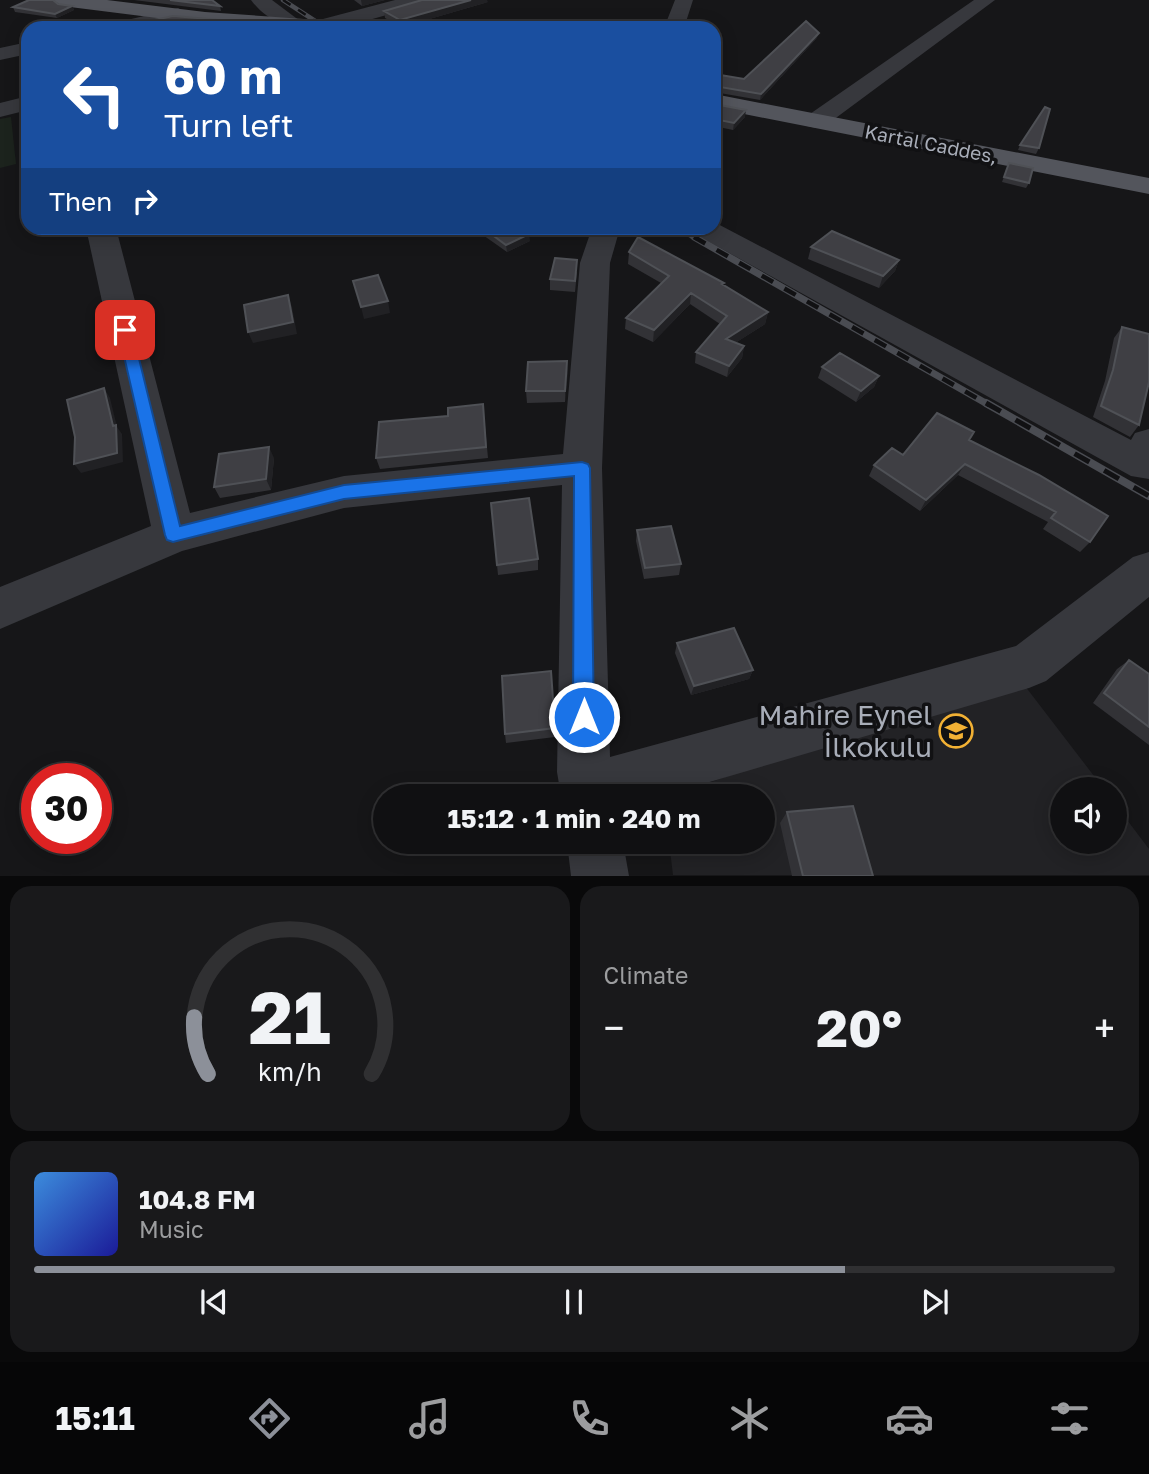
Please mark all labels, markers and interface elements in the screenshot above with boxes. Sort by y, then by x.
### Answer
text: 60 m [164,46,282,105]
icon: left [49,49,140,140]
text: Turn left [164,106,293,144]
street label: Kartal Caddes, [863,119,999,168]
icon: right [126,182,164,220]
text: Then [49,186,112,217]
pin [95,300,155,360]
icon: arrive [106,311,144,349]
position arrow [547,680,621,754]
place label: Mahire Eynel İlkokulu [759,698,932,763]
school or university icon: Mahire Eynel İlkokulu [937,712,975,750]
speed limit sign: 30 [21,763,112,854]
map controls [1050,777,1127,854]
button: sound [1050,777,1127,854]
text: 15:12 · 1 min · 240 m [447,803,701,834]
text: Climate [604,961,688,989]
text: 21 [249,974,331,1061]
text: 20° [816,996,902,1058]
text: − [604,1005,624,1050]
text: + [1094,1005,1115,1050]
text: km/h [258,1056,322,1087]
text: 104.8 FM [139,1184,256,1215]
text: Music [139,1215,204,1243]
icon: previous [195,1283,233,1321]
icon: pause [555,1283,593,1321]
icon: next [916,1283,954,1321]
icon: directions [245,1394,294,1443]
icon: music [405,1394,454,1443]
icon: phone [565,1394,614,1443]
icon: climate [725,1394,774,1443]
icon: car [885,1394,934,1443]
icon: filters [1045,1394,1094,1443]
text: 15:11 [55,1399,135,1437]

